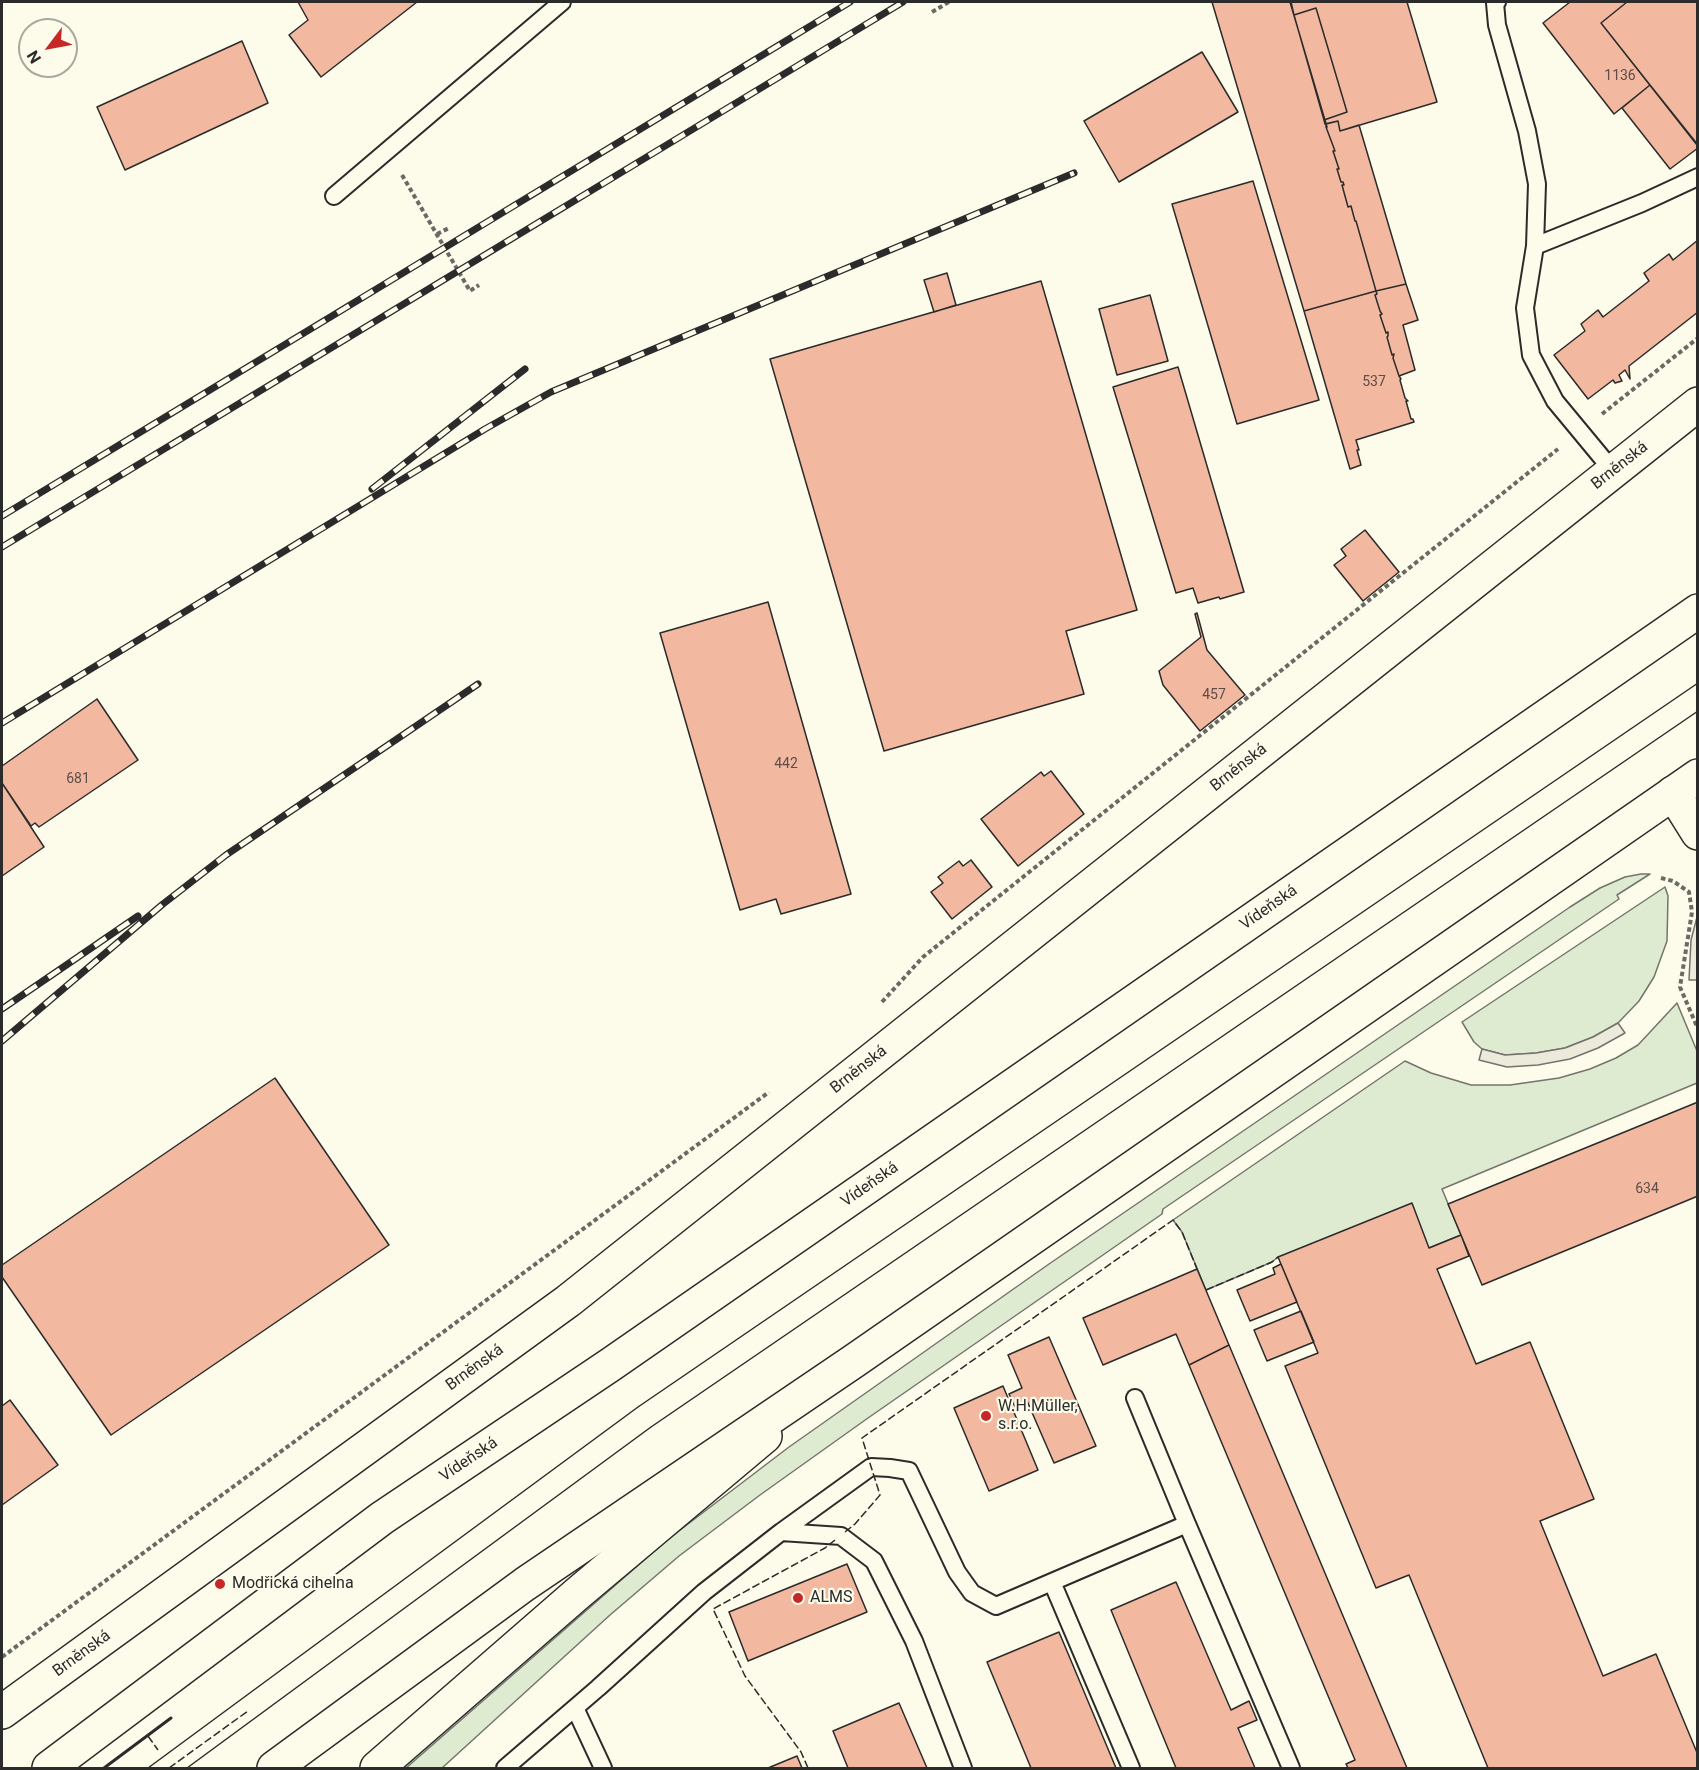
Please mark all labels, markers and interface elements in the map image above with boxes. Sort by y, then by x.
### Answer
north arrow [18,18,78,78]
text: N [23,47,45,67]
house number: 1136 [1604,68,1636,84]
house number: 537 [1362,374,1386,390]
street label: Brněnská [1588,438,1652,494]
house number: 457 [1202,687,1226,703]
street label: Brněnská [1207,740,1271,796]
house number: 442 [774,756,798,772]
house number: 681 [66,771,90,787]
street label: Vídeňská [1237,881,1301,935]
street label: Brněnská [827,1042,891,1098]
street label: Vídeňská [838,1158,902,1212]
house number: 634 [1635,1181,1659,1197]
street label: Brněnská [442,1341,508,1395]
place label: W.H.Müller, s.r.o. [998,1397,1078,1435]
marker: W.H.Müller, s.r.o. [979,1409,993,1423]
street label: Vídeňská [436,1434,502,1486]
place label: Modřická cihelna [232,1574,354,1594]
marker: Modřická cihelna [213,1577,227,1591]
place label: ALMS [810,1588,853,1608]
marker: ALMS [791,1591,805,1605]
street label: Brněnská [49,1627,115,1681]

